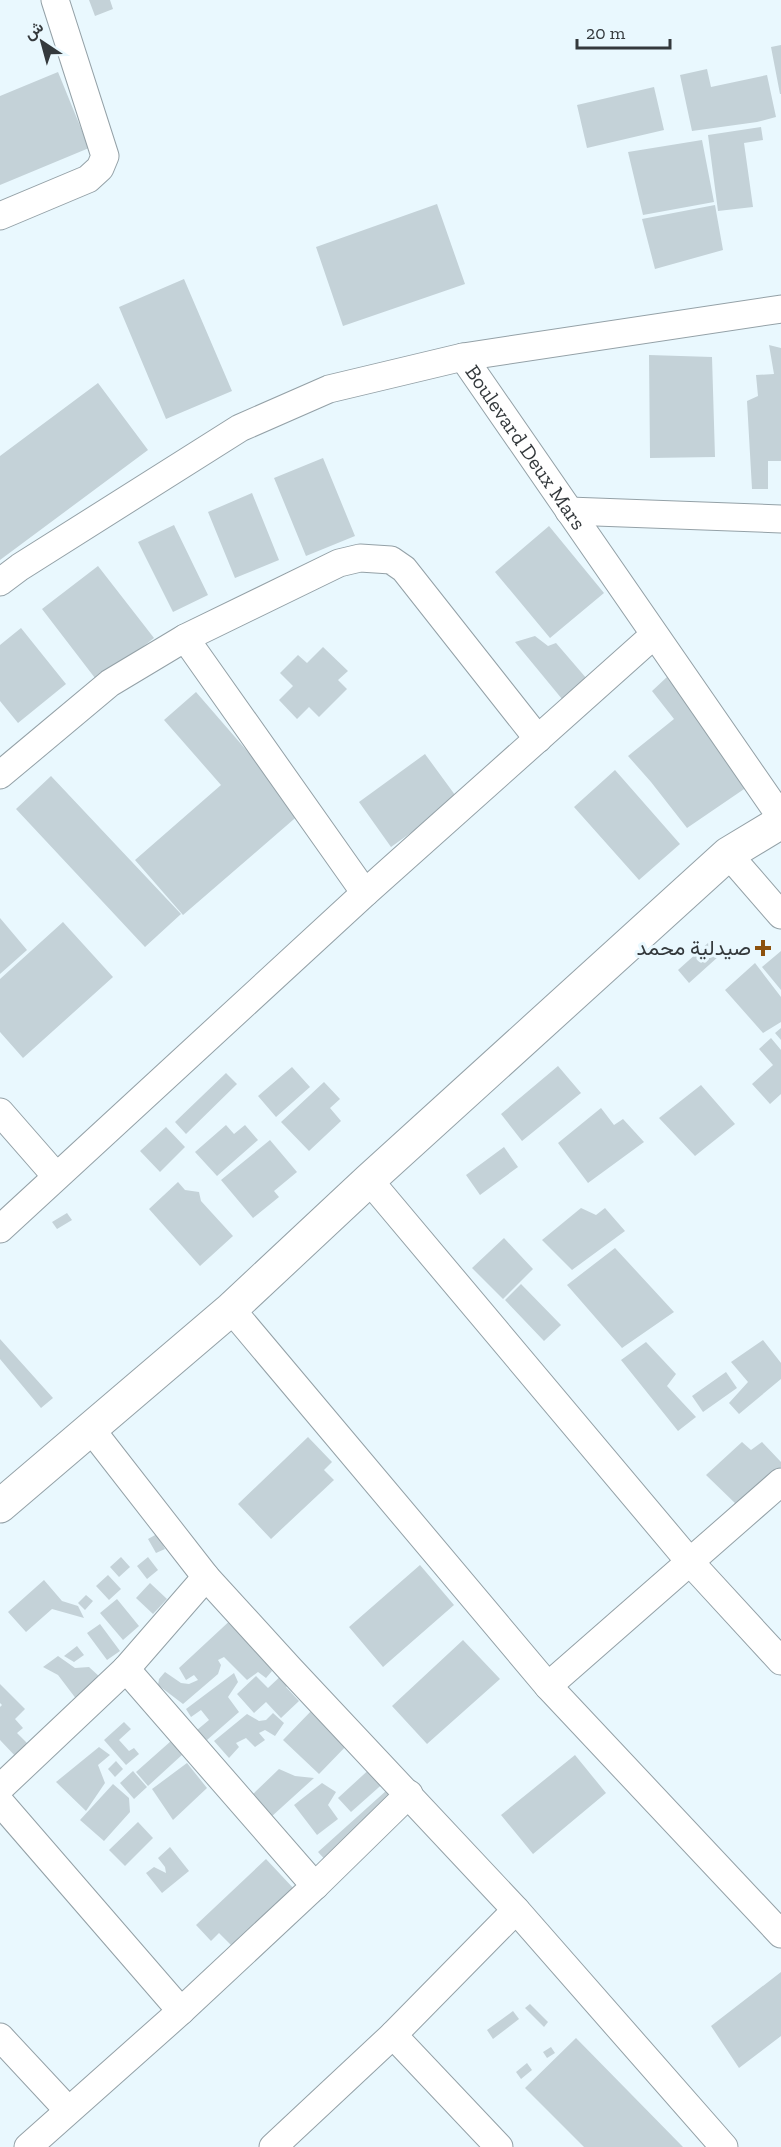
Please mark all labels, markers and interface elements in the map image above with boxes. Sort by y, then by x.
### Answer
north arrow [12,12,72,72]
scale bar [577,12,670,50]
text: ش [20,17,47,44]
text: 20 m [586,22,626,44]
street label: Boulevard Deux Mars [460,360,592,534]
place label: صيدلية محمد [637,935,751,960]
marker: صيدلية محمد [756,941,770,955]

